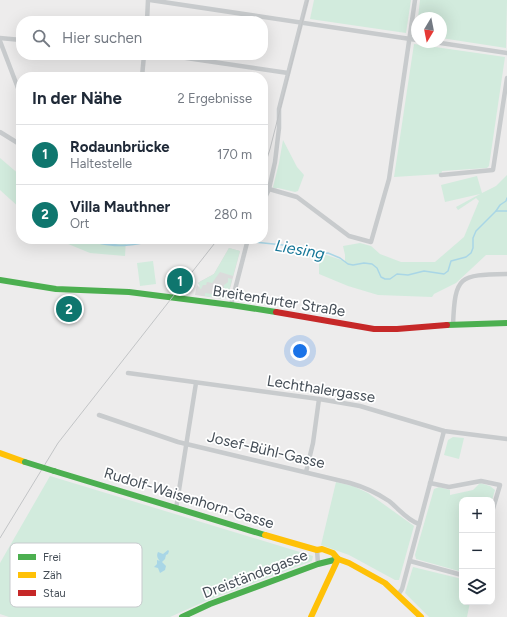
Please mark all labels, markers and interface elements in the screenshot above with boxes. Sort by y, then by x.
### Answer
north arrow [411,12,447,48]
search box [16,16,268,60]
icon: search [30,27,52,49]
text: Hier suchen [62,29,142,47]
text: In der Nähe [32,88,122,108]
text: 2 Ergebnisse [178,91,252,106]
text: Rodaunbrücke [70,138,170,156]
text: 1 [42,147,48,162]
text: 170 m [217,147,252,162]
text: Haltestelle [70,156,132,171]
text: Villa Mauthner [70,198,170,216]
text: 2 [41,207,49,222]
text: 280 m [214,207,252,222]
text: Ort [70,216,89,231]
water label: Liesing [273,236,326,263]
pin: 1 [167,266,193,296]
street label: Breitenfurter Straße [211,282,347,320]
pin: 2 [56,294,82,324]
your location [290,341,310,361]
street label: Lechthalergasse [266,372,376,406]
street label: Josef-Bühl-Gasse [205,428,327,472]
street label: Rudolf-Waisenhorn-Gasse [102,464,276,532]
map controls [459,497,495,605]
button: + [459,497,495,533]
button: − [459,533,495,569]
legend [10,543,142,607]
street label: Dreiständegasse [200,546,310,602]
text: Frei [43,551,61,564]
text: Zäh [43,569,62,582]
button: layers [459,569,495,605]
text: Stau [43,587,66,600]

